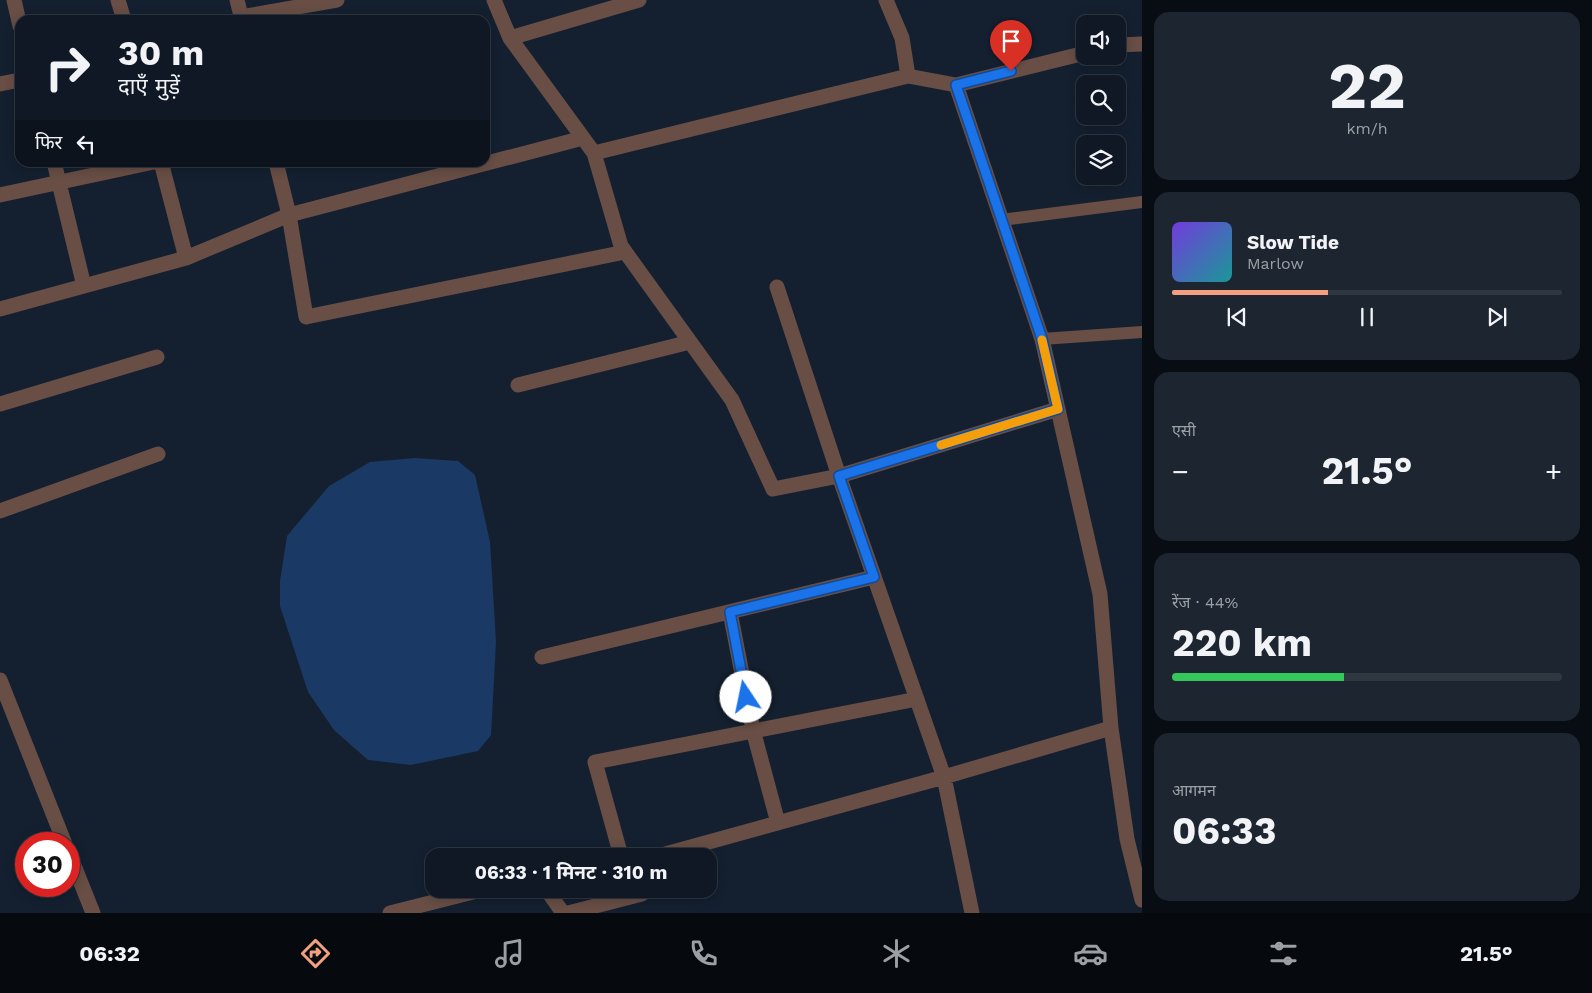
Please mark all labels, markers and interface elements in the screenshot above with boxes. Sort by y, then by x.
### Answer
map controls [1076,15,1126,185]
button: sound [1076,15,1126,65]
pin [990,20,1032,71]
icon: arrive [997,27,1025,55]
text: 30 m [118,32,204,74]
icon: right [35,35,100,100]
text: 22 [1328,48,1406,124]
text: दाएँ मुड़ें [118,74,180,99]
button: search [1076,75,1126,125]
text: km/h [1346,119,1388,138]
icon: left [72,130,100,158]
text: फिर [35,131,62,154]
button: layers [1076,135,1126,185]
text: Slow Tide [1247,231,1339,254]
text: Marlow [1247,254,1304,273]
icon: previous [1223,303,1251,331]
icon: pause [1353,303,1381,331]
icon: next [1483,303,1511,331]
text: एसी [1172,421,1196,440]
text: 21.5° [1321,449,1413,493]
text: − [1172,455,1189,488]
text: + [1545,455,1562,488]
text: रेंज · 44% [1172,593,1238,612]
text: 220 km [1172,621,1312,665]
position arrow [719,670,771,722]
text: आगमन [1172,781,1216,800]
text: 06:33 [1172,809,1276,853]
speed limit sign: 30 [15,832,80,897]
text: 06:33 · 1 मिनट · 310 m [475,861,667,884]
icon: directions [298,936,333,971]
icon: music [492,936,527,971]
icon: phone [686,936,721,971]
icon: climate [879,936,914,971]
icon: car [1073,936,1108,971]
icon: filters [1266,936,1301,971]
text: 06:32 [79,941,140,966]
text: 21.5° [1460,941,1513,966]

